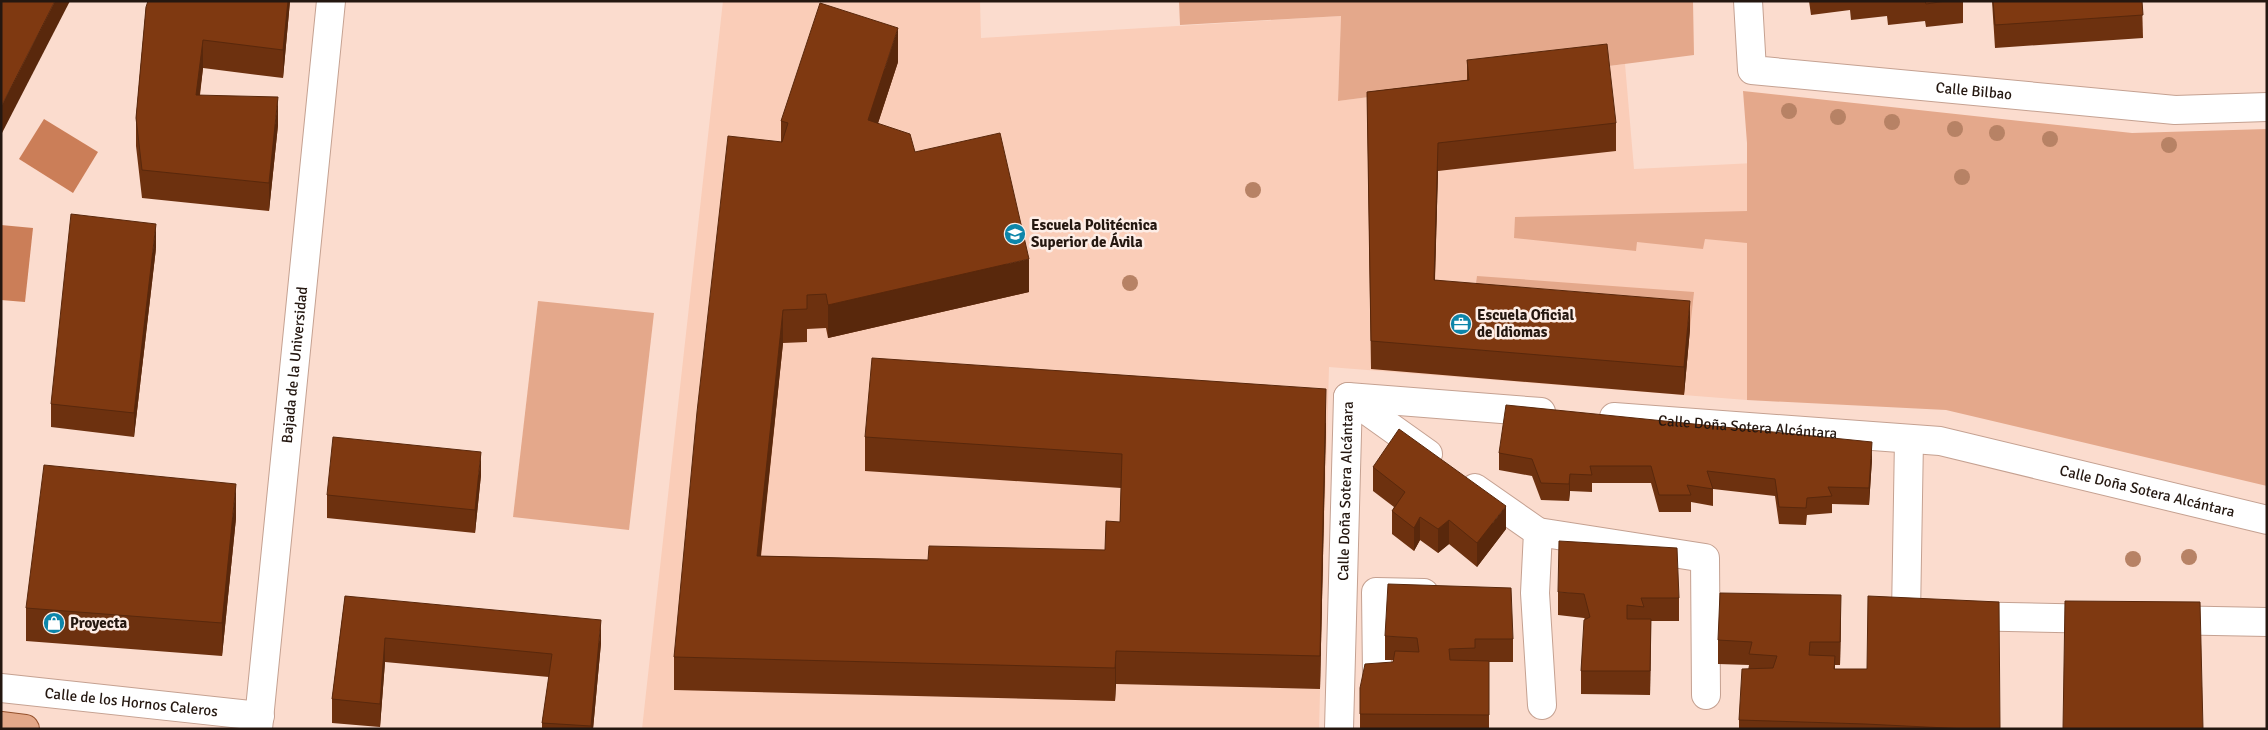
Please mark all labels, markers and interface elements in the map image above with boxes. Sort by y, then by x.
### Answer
street label: Calle Bilbao [1935,78,2013,104]
place label: Escuela Politécnica Superior de Ávila [1031,216,1158,251]
school or university icon: Escuela Politécnica Superior de Ávila [1003,222,1027,246]
street label: Bajada de la Universidad [278,286,311,444]
place label: Escuela Oficial de Idiomas [1477,306,1574,341]
office icon: Escuela Oficial de Idiomas [1449,312,1473,336]
street label: Calle Doña Sotera Alcántara [1334,401,1357,581]
street label: Calle Doña Sotera Alcántara [1657,411,1838,442]
street label: Calle Doña Sotera Alcántara [2058,461,2237,521]
shop icon: Proyecta [42,611,66,635]
place label: Proyecta [70,614,128,632]
street label: Calle de los Hornos Caleros [44,684,219,720]

